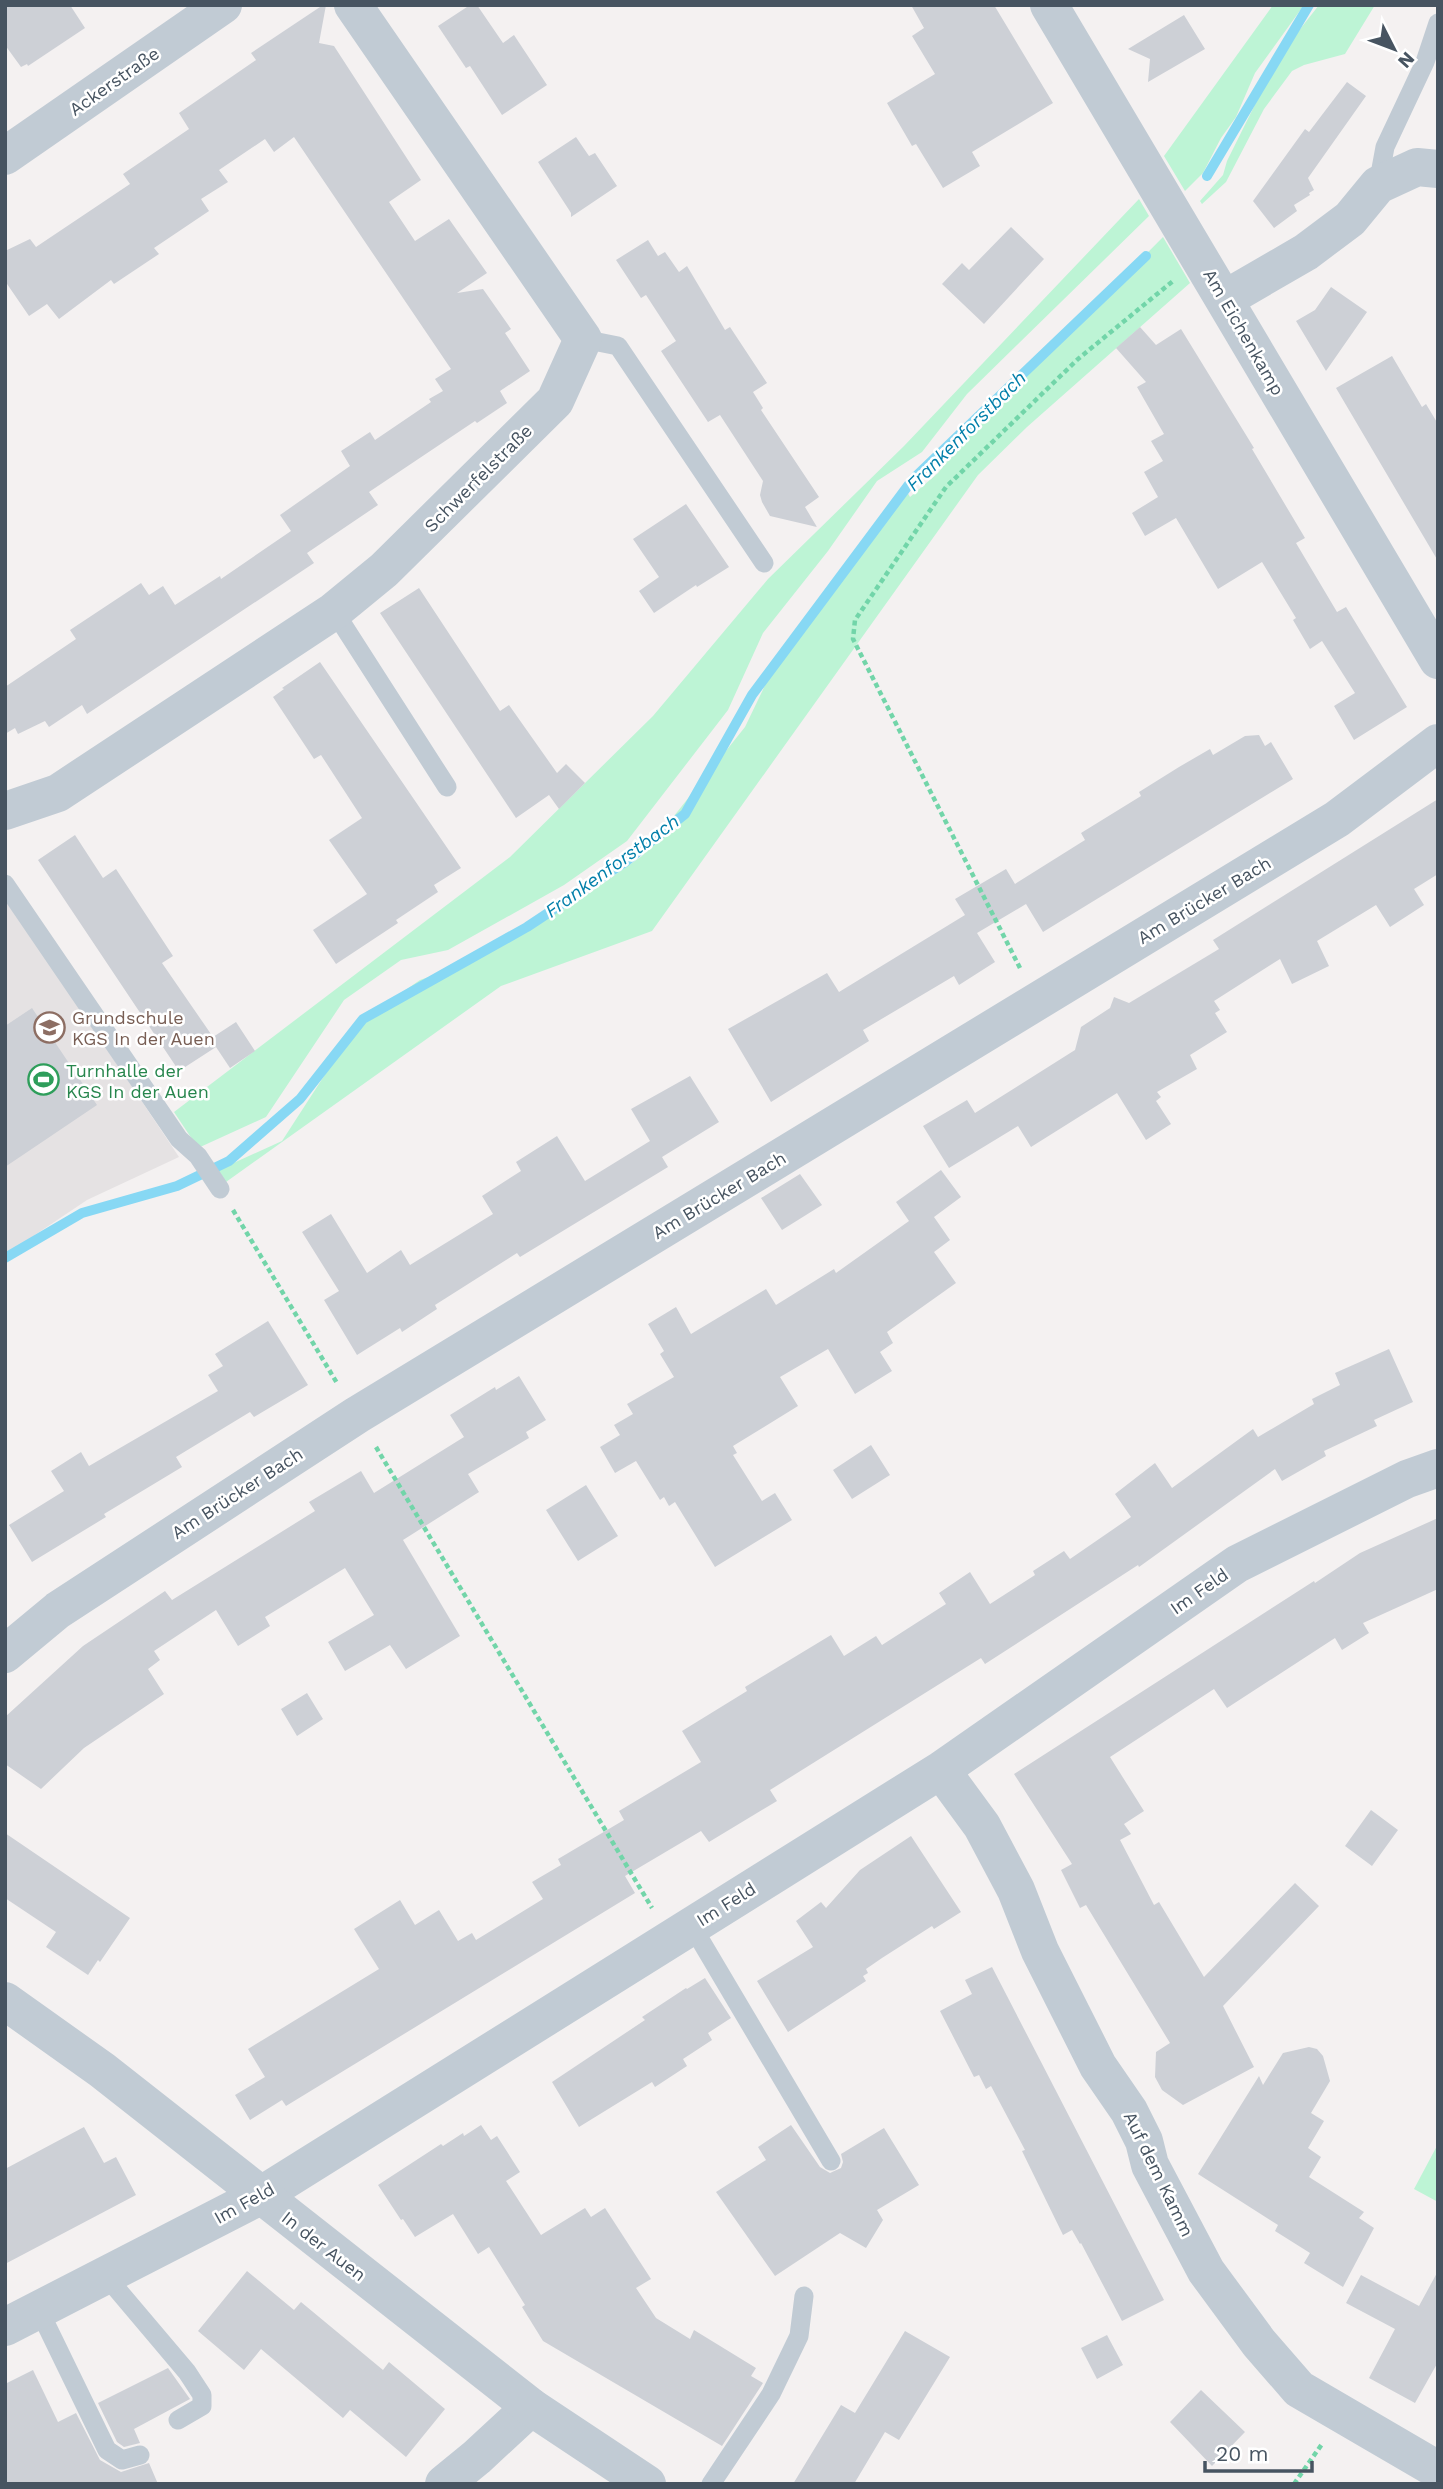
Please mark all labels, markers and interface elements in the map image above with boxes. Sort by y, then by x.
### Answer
north arrow [1359,14,1429,84]
street label: Ackerstraße [65,42,163,120]
text: N [1393,47,1420,73]
street label: Am Eichenkamp [1199,265,1289,399]
water label: Frankenforstbach [901,366,1031,496]
street label: Schwerfelstraße [420,420,536,536]
water label: Frankenforstbach [540,810,684,922]
street label: Am Brücker Bach [1133,852,1275,948]
place label: Grundschule KGS In der Auen [72,1007,215,1049]
school or university icon: Grundschule KGS In der Auen [32,1010,66,1044]
place label: Turnhalle der KGS In der Auen [66,1060,209,1102]
sports icon: Turnhalle der KGS In der Auen [26,1063,60,1097]
street label: Am Brücker Bach [648,1147,790,1243]
street label: Am Brücker Bach [168,1443,306,1543]
street label: Im Feld [1166,1564,1232,1618]
street label: Im Feld [693,1878,759,1930]
street label: Auf dem Kamm [1120,2108,1198,2240]
street label: Im Feld [210,2178,278,2228]
street label: In der Auen [278,2207,370,2285]
scale bar [1205,2430,1312,2474]
text: 20 m [1216,2441,1268,2466]

